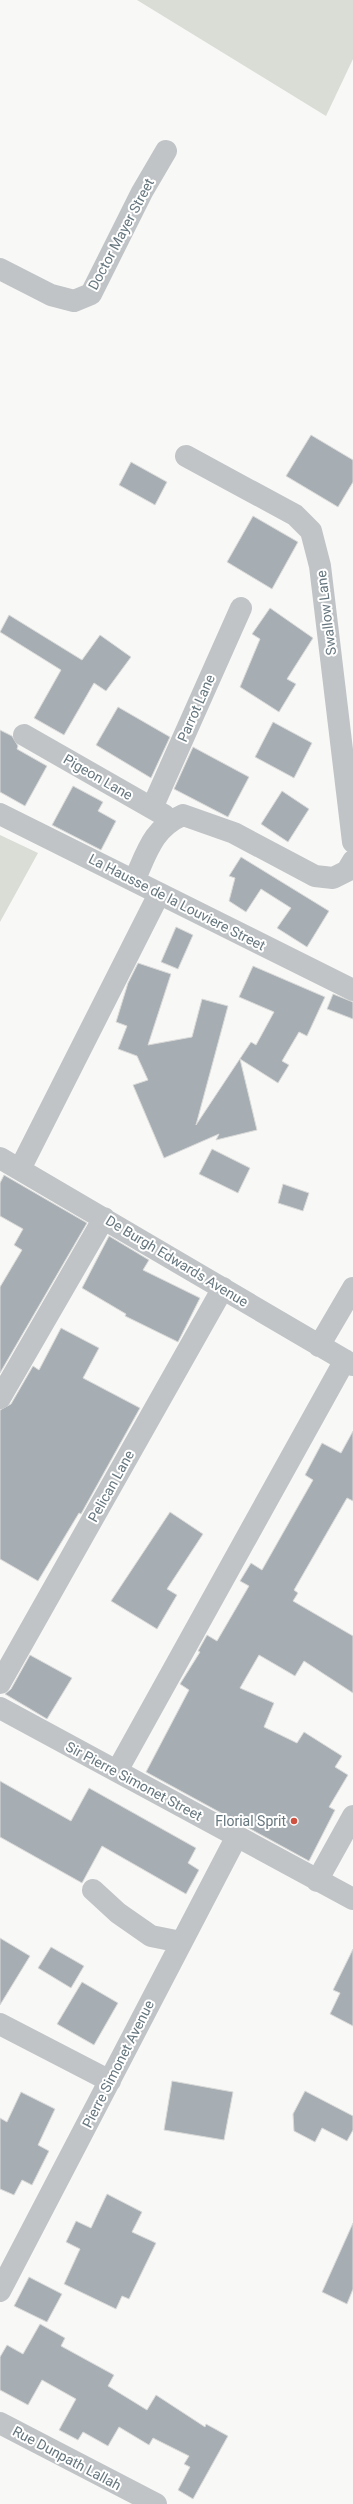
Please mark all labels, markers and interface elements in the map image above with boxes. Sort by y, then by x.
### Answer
street label: Doctor Mayer Street [85,175,157,292]
street label: Swallow Lane [313,570,339,656]
street label: Parrot Lane [174,672,218,744]
street label: Pigeon Lane [61,751,135,803]
street label: La Hausse de la Louviere Street [86,850,268,954]
street label: De Burgh Edwards Avenue [103,1212,251,1310]
street label: Pelican Lane [85,1447,137,1525]
street label: Sir Pierre Simonet Street [63,1738,205,1824]
place label: Florial Sprit [215,1813,286,1829]
marker: Florial Sprit [289,1816,299,1826]
street label: Pierre Simonet Avenue [79,1998,157,2130]
street label: Rue Dunpath Lallah [10,2423,124,2493]

